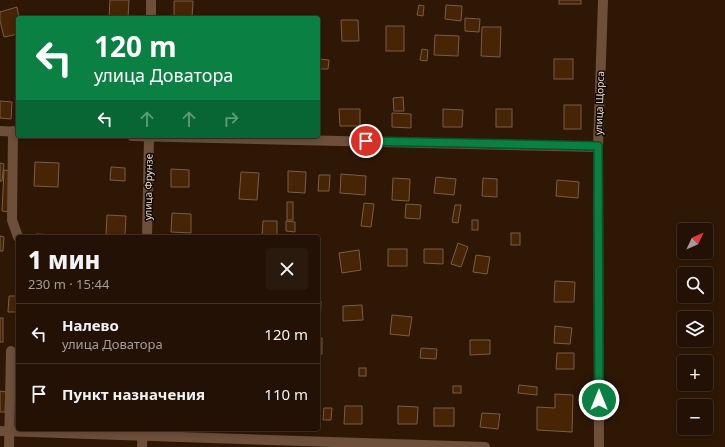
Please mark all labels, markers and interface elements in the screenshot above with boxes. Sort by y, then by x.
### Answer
text: 120 m [94,27,177,65]
icon: left [28,32,80,84]
text: улица Доватора [94,63,233,87]
street label: улица Щорса [591,71,607,135]
icon: left [94,108,116,130]
icon: ahead [136,108,158,130]
icon: ahead [178,108,200,130]
icon: right [220,108,242,130]
pin [349,124,383,158]
icon: arrive [355,130,377,152]
street label: улица Фрунзе [140,153,156,220]
north arrow [677,223,713,259]
map controls [677,223,713,435]
text: 1 мин [28,243,100,276]
button: close [266,248,308,290]
button: search [677,267,713,303]
text: 230 m · 15:44 [28,275,109,293]
button: layers [677,311,713,347]
text: Налево [62,315,119,335]
icon: left [28,323,50,345]
text: 120 m [264,324,308,344]
text: улица Доватора [62,335,163,353]
button: + [677,355,713,391]
position arrow [578,379,620,421]
icon: arrive [28,383,50,405]
text: Пункт назначения [62,384,205,404]
text: 110 m [264,384,308,404]
button: − [677,399,713,435]

